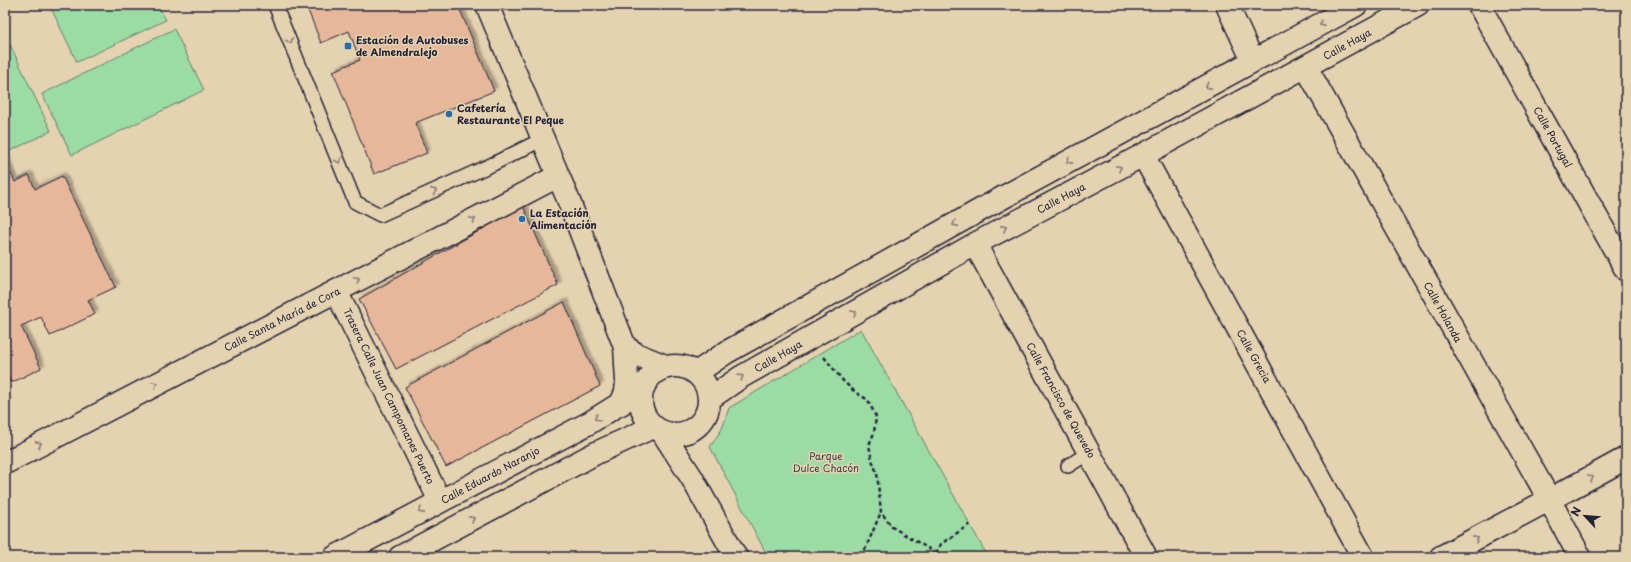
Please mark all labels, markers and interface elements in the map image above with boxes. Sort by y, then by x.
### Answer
one-way arrow [1319,19,1326,26]
street label: Calle Haya [1320,24,1374,63]
place label: Estación de Autobuses de Almendralejo [356,32,469,59]
one-way arrow [285,38,293,45]
marker: Estación de Autobuses de Almendralejo [343,41,353,51]
one-way arrow [1204,81,1212,88]
place label: Cafetería Restaurante El Peque [457,100,565,127]
street label: Calle Portugal [1530,103,1577,170]
marker: Cafetería Restaurante El Peque [444,109,454,119]
one-way arrow [334,157,342,165]
one-way arrow [1066,157,1073,164]
one-way arrow [1115,165,1122,172]
street label: Calle Haya [1034,178,1088,217]
one-way arrow [430,187,437,195]
place label: La Estación Alimentación [529,205,597,232]
marker: La Estación Alimentación [517,214,527,224]
one-way arrow [469,217,476,225]
one-way arrow [952,220,959,227]
one-way arrow [1000,225,1007,233]
one-way arrow [353,277,361,285]
street label: Calle Holanda [1421,279,1467,346]
street label: Calle Santa María de Cora [221,282,343,354]
street label: Trasera Calle Juan Campomanes Puerto [340,305,439,487]
one-way arrow [850,310,857,317]
street label: Calle Grecia [1234,326,1276,386]
street label: Calle Haya [751,335,805,375]
street label: Calle Francisco de Quevedo [1023,339,1100,461]
one-way arrow [737,375,744,382]
one-way arrow [151,382,158,389]
one-way arrow [594,413,602,420]
one-way arrow [35,442,43,449]
street label: Calle Eduardo Naranjo [438,442,542,507]
park label: Parque Dulce Chacón [793,448,859,475]
one-way arrow [1587,475,1594,482]
north arrow [1565,496,1605,536]
text: N [1566,503,1585,519]
one-way arrow [418,507,425,514]
one-way arrow [468,516,475,524]
one-way arrow [1472,536,1479,543]

